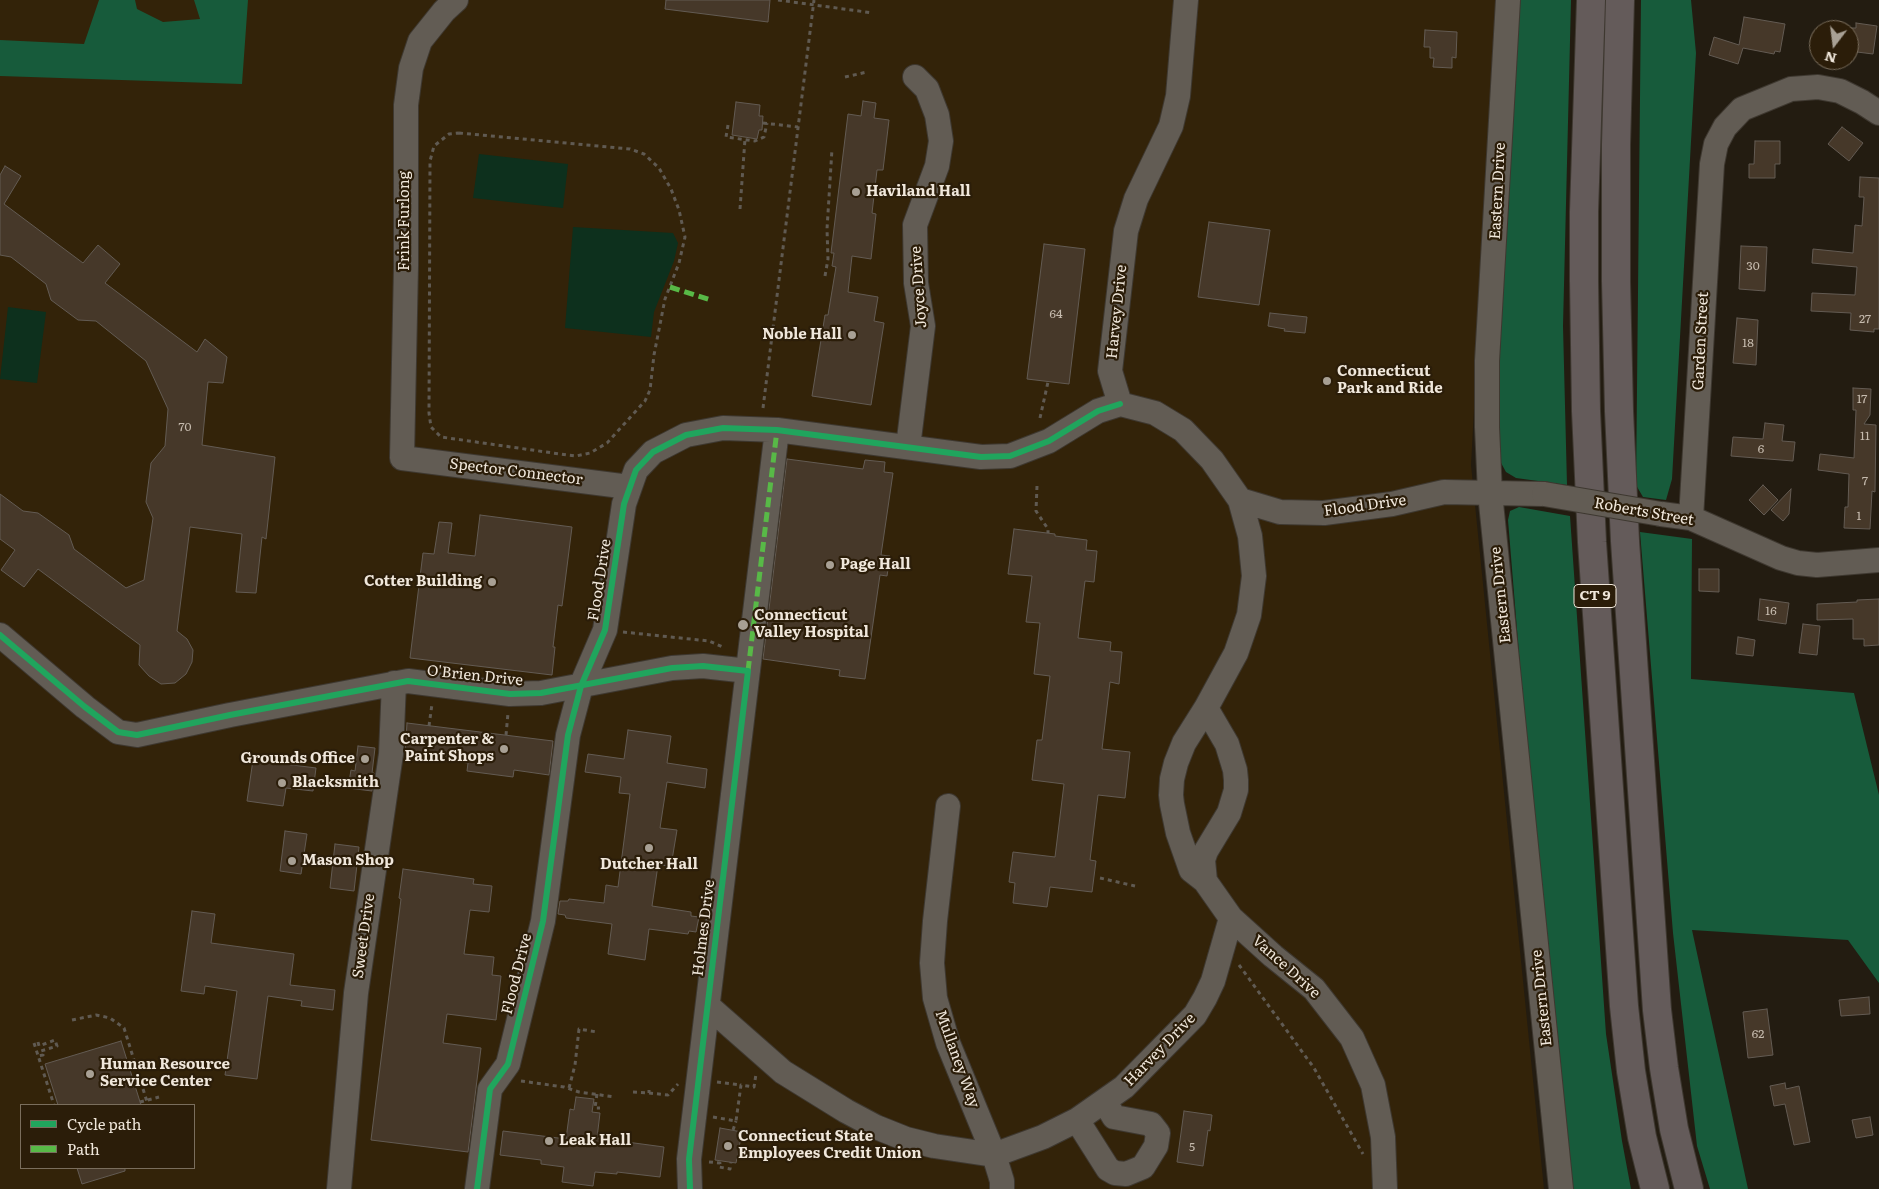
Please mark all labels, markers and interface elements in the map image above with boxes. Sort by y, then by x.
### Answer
north arrow [1809,20,1859,70]
text: N [1822,47,1839,70]
street label: Eastern Drive [1486,142,1510,240]
street label: Frink Furlong [396,171,414,271]
place label: Haviland Hall [866,183,971,201]
marker: Haviland Hall [850,186,862,198]
street label: Joyce Drive [907,245,931,329]
house number: 30 [1746,259,1760,273]
street label: Harvey Drive [1103,264,1131,360]
street label: Garden Street [1689,291,1713,391]
house number: 64 [1049,307,1063,321]
house number: 27 [1859,312,1871,326]
place label: Noble Hall [762,326,842,344]
marker: Noble Hall [846,329,858,341]
house number: 18 [1742,336,1754,350]
place label: Connecticut Park and Ride [1337,363,1443,398]
marker: Connecticut Park and Ride [1321,375,1333,387]
house number: 17 [1857,392,1867,406]
house number: 70 [178,420,192,434]
house number: 11 [1860,429,1870,443]
house number: 6 [1758,442,1764,456]
street label: Spector Connector [448,455,584,489]
house number: 7 [1862,474,1868,488]
street label: Flood Drive [1323,491,1407,521]
street label: Roberts Street [1593,494,1695,530]
house number: 1 [1857,509,1861,523]
street label: Flood Drive [585,538,615,622]
street label: Eastern Drive [1487,546,1515,644]
place label: Page Hall [840,556,911,574]
marker: Page Hall [824,559,836,571]
place label: Cotter Building [364,573,482,591]
marker: Cotter Building [486,576,498,588]
road number: CT 9 [1574,584,1616,608]
house number: 16 [1765,604,1777,618]
place label: Connecticut Valley Hospital [754,607,869,642]
marker: Connecticut Valley Hospital [736,618,750,632]
street label: O'Brien Drive [426,662,524,690]
place label: Carpenter & Paint Shops [400,731,494,766]
marker: Carpenter & Paint Shops [498,743,510,755]
place label: Grounds Office [241,750,355,768]
marker: Grounds Office [359,753,371,765]
place label: Blacksmith [292,774,379,792]
marker: Blacksmith [276,777,288,789]
marker: Dutcher Hall [643,842,655,854]
place label: Mason Shop [302,852,394,870]
marker: Mason Shop [286,855,298,867]
place label: Dutcher Hall [600,856,698,874]
street label: Holmes Drive [689,879,719,977]
street label: Sweet Drive [349,893,379,979]
street label: Flood Drive [498,932,536,1016]
street label: Vance Drive [1248,932,1324,1002]
street label: Eastern Drive [1528,949,1556,1047]
street label: Mullaney Way [931,1008,983,1110]
street label: Harvey Drive [1121,1010,1199,1090]
house number: 62 [1752,1027,1764,1041]
place label: Human Resource Service Center [100,1056,230,1091]
marker: Human Resource Service Center [84,1068,96,1080]
legend [20,1104,195,1169]
text: Cycle path [67,1112,141,1135]
place label: Connecticut State Employees Credit Union [738,1128,922,1163]
place label: Leak Hall [559,1132,631,1150]
marker: Leak Hall [543,1135,555,1147]
text: Path [67,1137,100,1160]
marker: Connecticut State Employees Credit Union [722,1140,734,1152]
house number: 5 [1189,1140,1195,1154]

